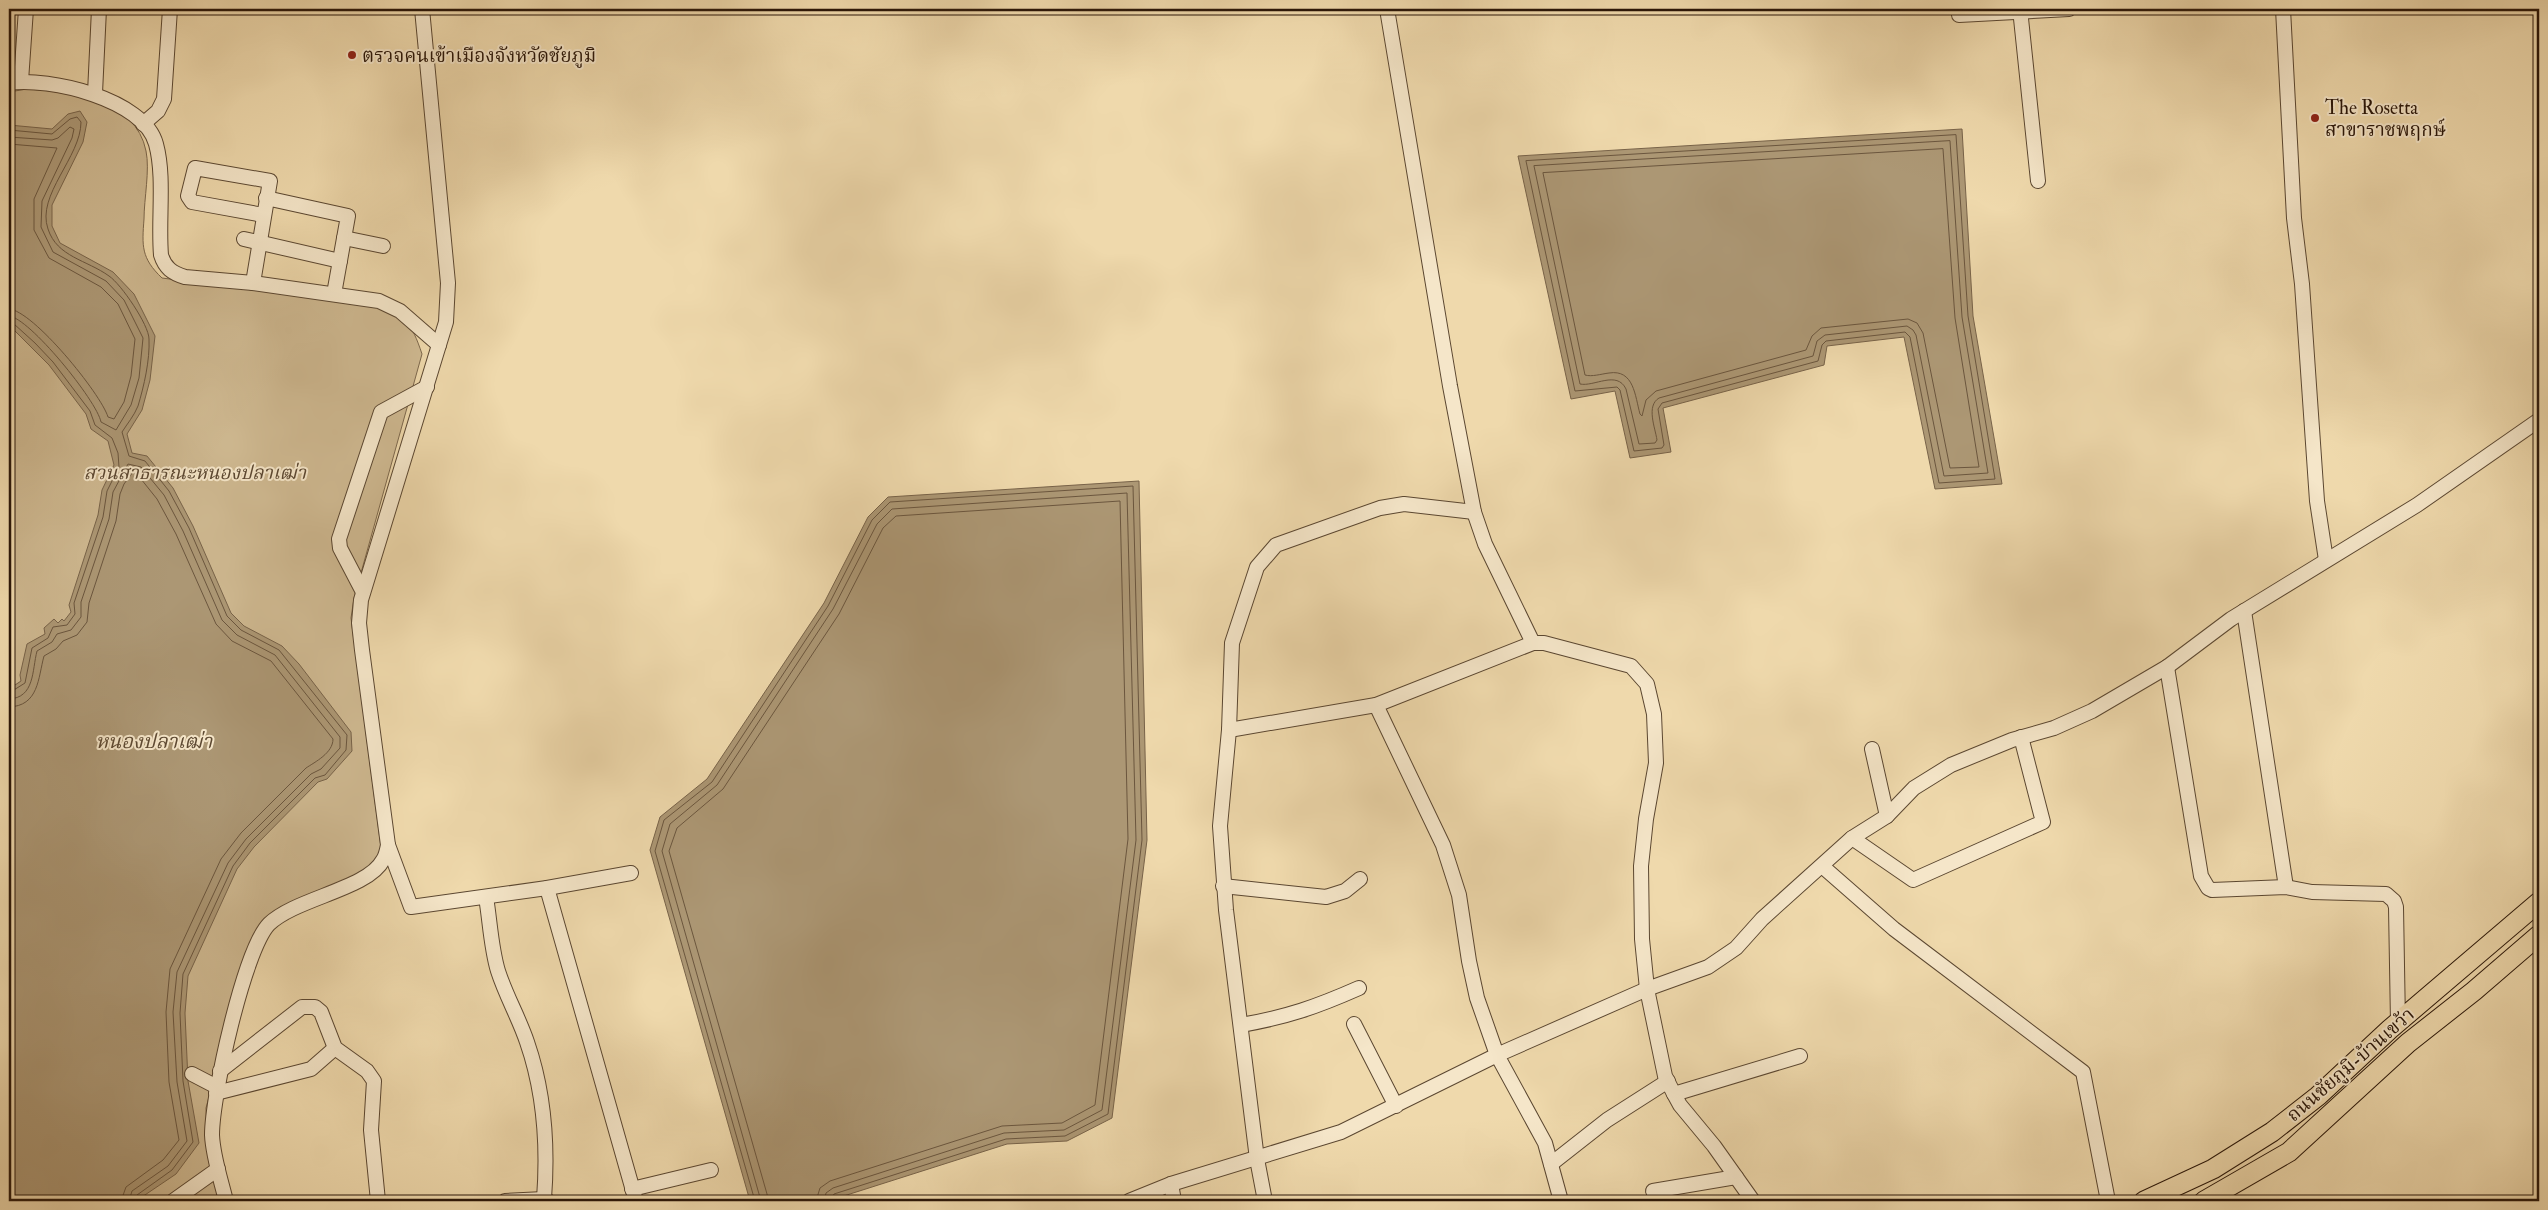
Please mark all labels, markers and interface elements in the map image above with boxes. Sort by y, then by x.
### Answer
place label: ตรวจคนเข้าเมืองจังหวัดชัยภูมิ [362,44,596,68]
marker: ตรวจคนเข้าเมืองจังหวัดชัยภูมิ [346,49,358,61]
place label: The Rosetta สาขาราชพฤกษ์ [2325,96,2446,142]
marker: The Rosetta สาขาราชพฤกษ์ [2309,112,2321,124]
park label: สวนสาธารณะหนองปลาเฒ่า [84,461,307,485]
water label: หนองปลาเฒ่า [96,729,214,754]
street label: ถนนชัยภูมิ-บ้านเขว้า [2282,1003,2420,1127]

